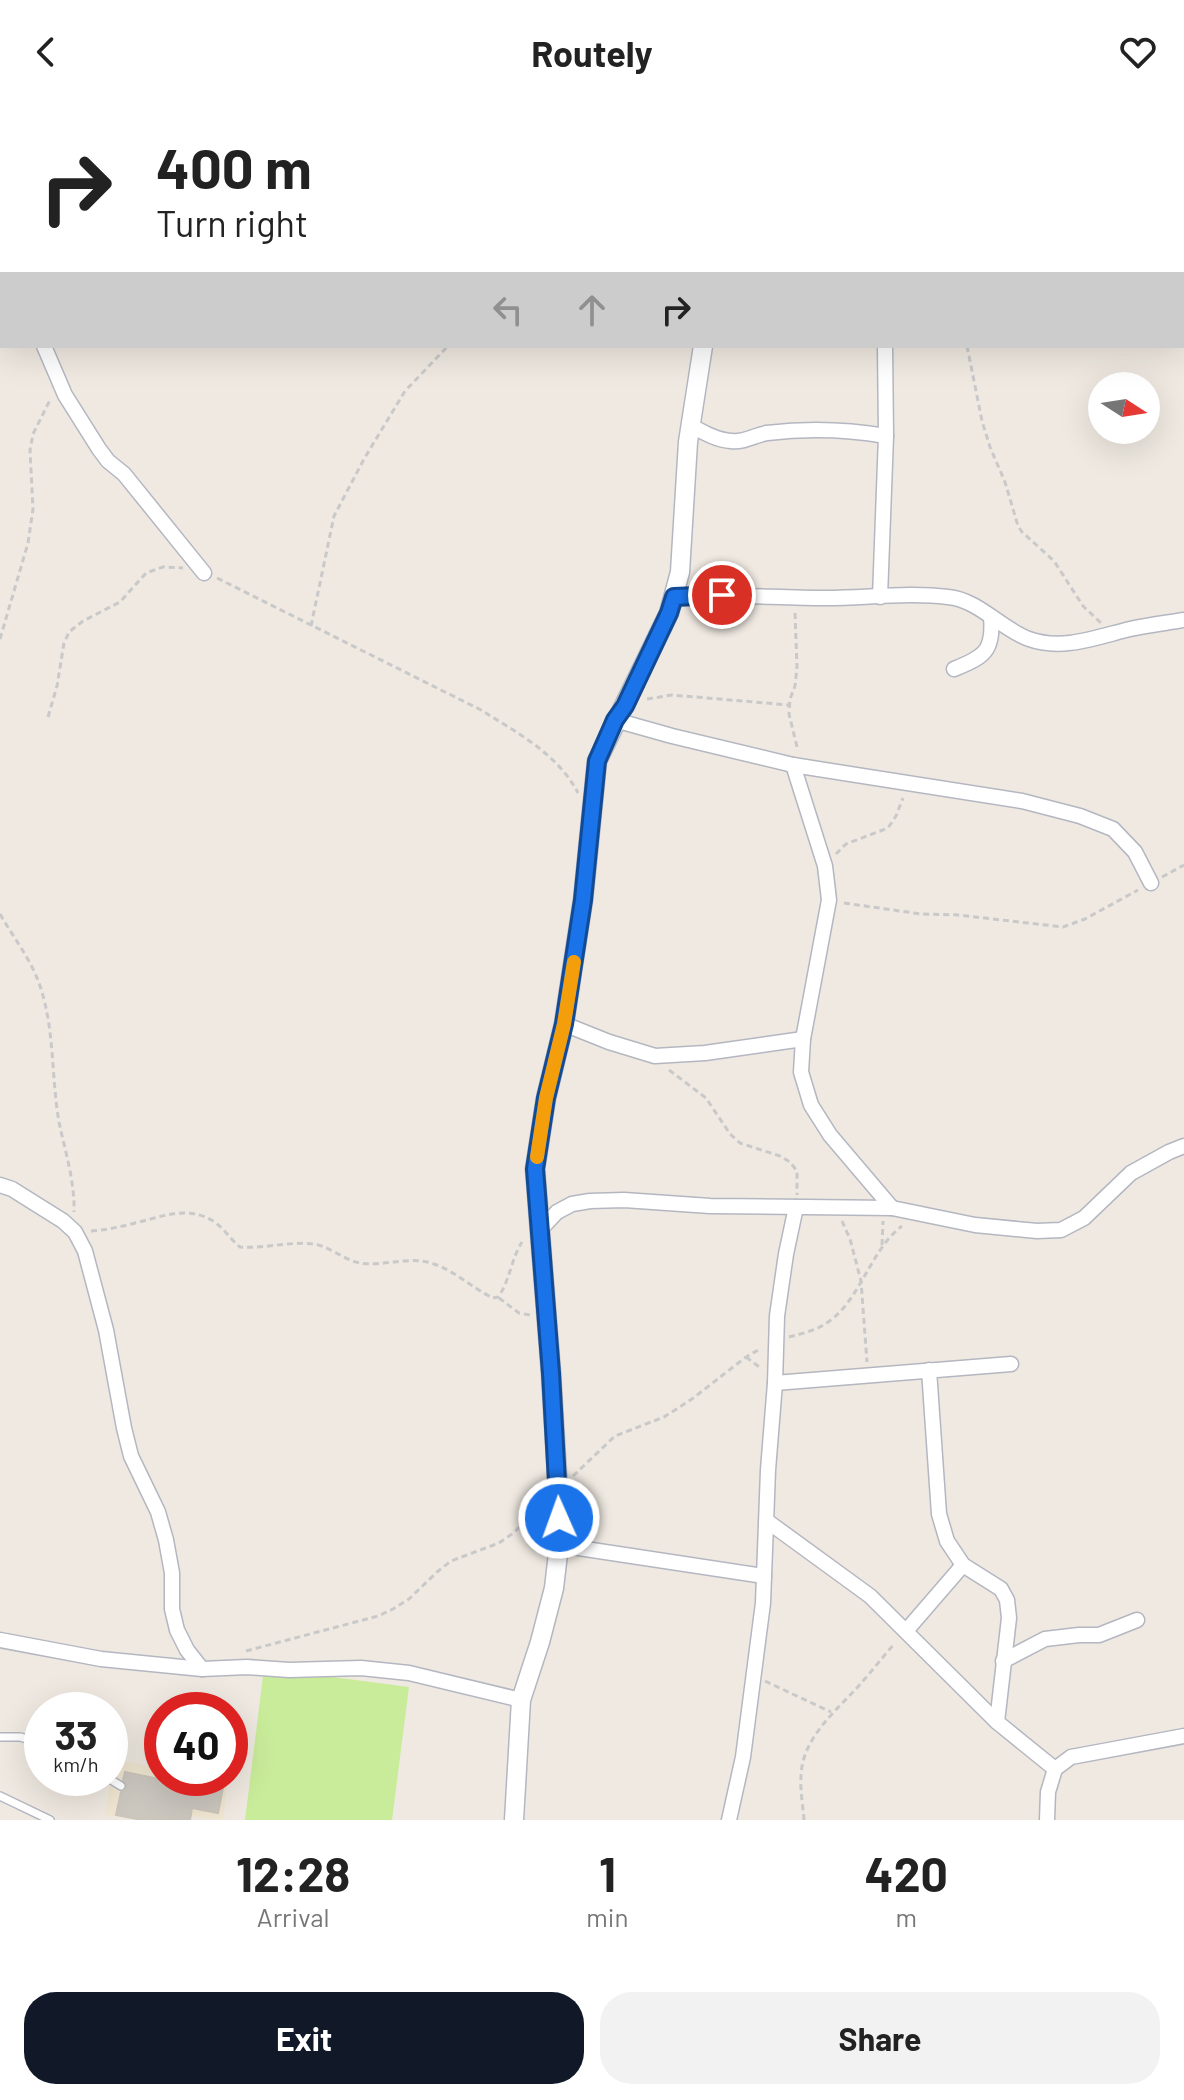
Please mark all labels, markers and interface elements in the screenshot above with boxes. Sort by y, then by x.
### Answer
icon: back [24,30,68,74]
icon: heart [1116,30,1160,74]
text: Routely [531,31,653,74]
text: 400 m [156,133,312,200]
icon: right [24,136,128,240]
text: Turn right [156,201,308,244]
icon: left [486,288,530,332]
icon: ahead [570,288,614,332]
icon: right [654,288,698,332]
north arrow [1088,372,1160,444]
map controls [1088,372,1160,444]
pin [688,561,756,629]
icon: arrive [700,573,744,617]
position arrow [517,1476,601,1560]
speed limit sign: 40 [144,1692,248,1796]
text: 33 [54,1710,98,1758]
text: km/h [53,1752,99,1776]
text: 12:28 [236,1844,350,1902]
text: 1 [599,1844,616,1902]
text: 420 [865,1844,948,1902]
text: Arrival [257,1901,330,1932]
text: min [586,1901,629,1932]
text: m [895,1901,917,1932]
button: Exit [24,1992,584,2084]
button: Share [600,1992,1160,2084]

